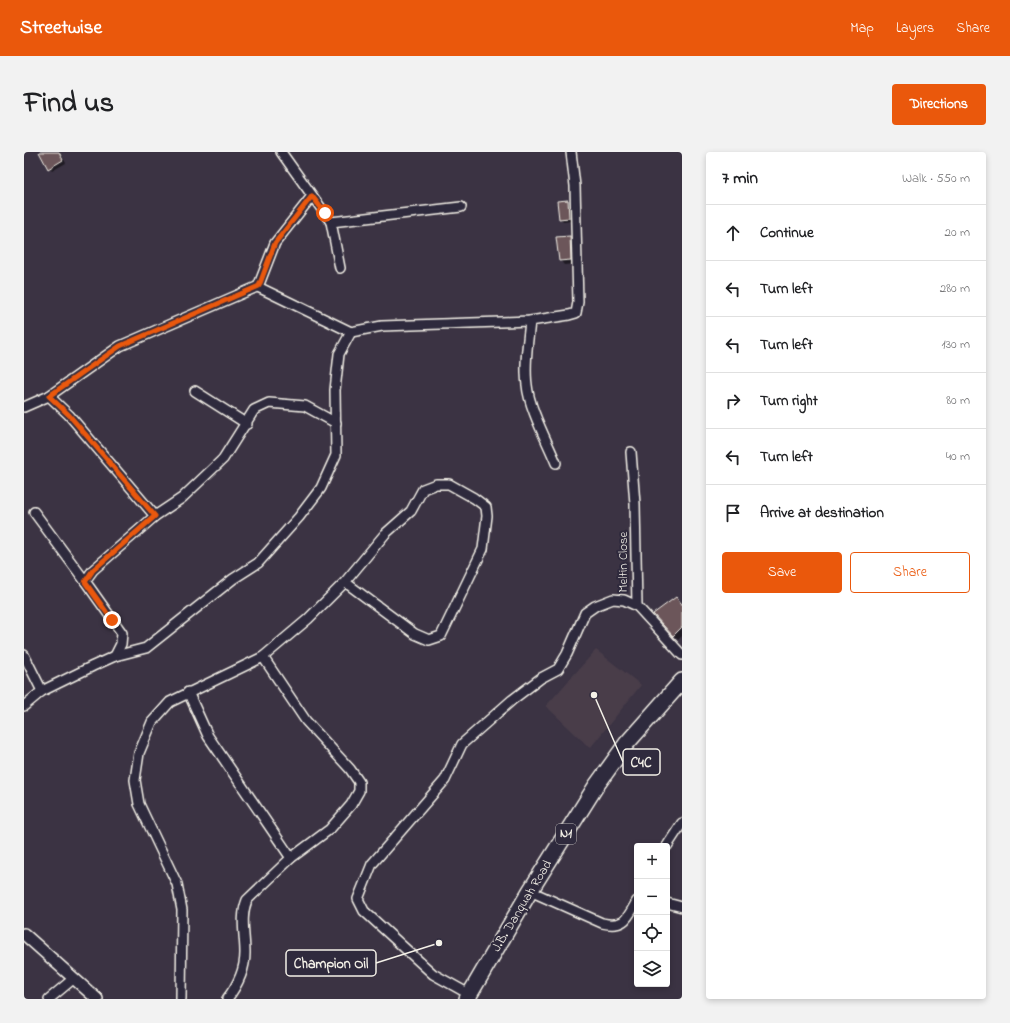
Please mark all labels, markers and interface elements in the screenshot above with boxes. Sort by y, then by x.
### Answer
text: Streetwise [20,15,102,42]
text: Map [850,18,874,39]
text: Layers [896,18,934,39]
text: Share [956,18,990,39]
text: Find us [24,84,114,125]
button: Directions [892,84,986,125]
text: 7 min [722,166,758,191]
text: Walk · 550 m [902,169,970,188]
route start [316,204,334,222]
icon: ahead [722,222,744,244]
text: Continue [760,222,814,244]
text: 20 m [945,223,970,242]
icon: left [722,278,744,300]
text: Turn left [760,278,813,300]
text: 280 m [940,279,970,298]
icon: left [722,334,744,356]
text: Turn left [760,334,813,356]
text: 130 m [942,335,970,354]
icon: right [722,390,744,412]
text: Turn right [760,390,818,412]
text: 80 m [946,391,970,410]
icon: left [722,446,744,468]
text: Turn left [760,446,813,468]
text: 40 m [946,447,970,466]
icon: arrive [722,502,744,524]
text: Arrive at destination [760,502,884,524]
street label: Meltin Close [614,531,633,592]
button: Save [722,552,842,593]
button: Share [850,552,970,593]
route end [103,611,121,629]
callout: C4C [623,749,660,775]
text: C4C [630,753,652,774]
road number: N1 [556,824,576,844]
map controls [634,843,670,987]
button: + [634,843,670,879]
street label: J.B. Danquah Road [487,856,557,956]
button: − [634,879,670,915]
button: locate [634,915,670,951]
callout: Champion Oil [286,950,376,976]
button: layers [634,951,670,987]
text: Champion Oil [294,954,369,975]

